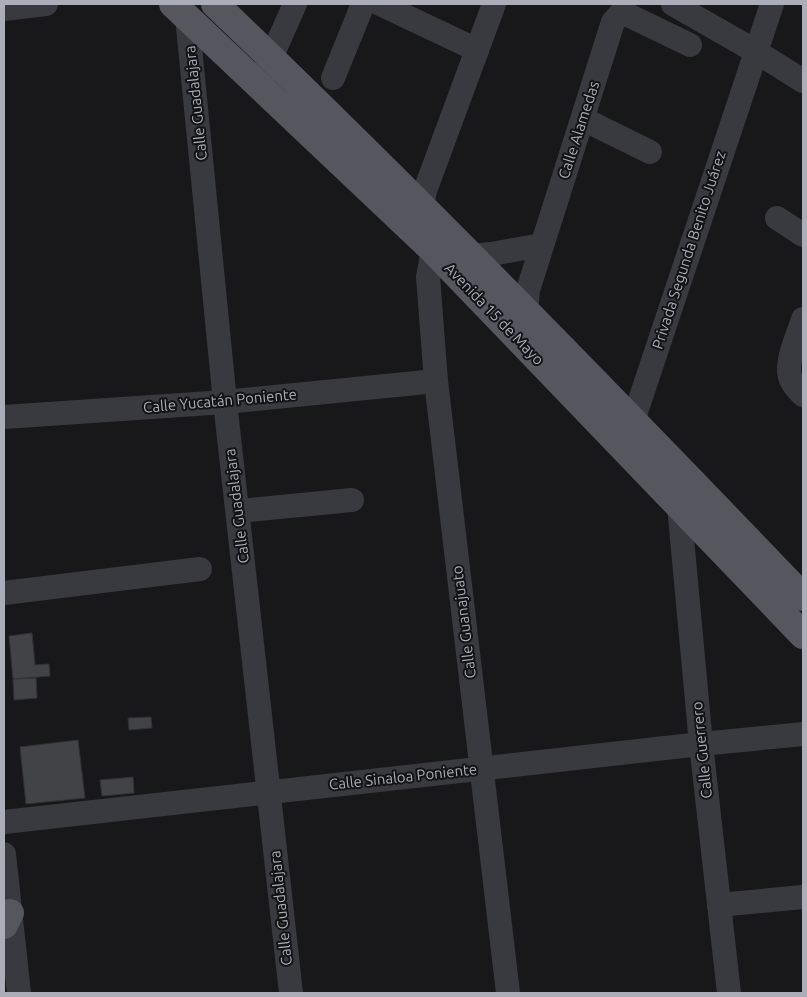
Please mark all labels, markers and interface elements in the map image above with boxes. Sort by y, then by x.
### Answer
street label: Calle Guadalajara [181,45,210,161]
street label: Calle Alamedas [555,79,602,181]
street label: Privada Segunda Benito Juárez [648,148,729,351]
street label: Avenida 15 de Mayo [441,259,547,368]
street label: Calle Yucatán Poniente [142,385,298,416]
street label: Calle Guadalajara [221,448,252,564]
street label: Calle Guanajuato [448,565,479,679]
street label: Calle Guerrero [688,701,715,799]
street label: Calle Sinaloa Poniente [328,760,478,793]
street label: Calle Guadalajara [266,850,295,966]

